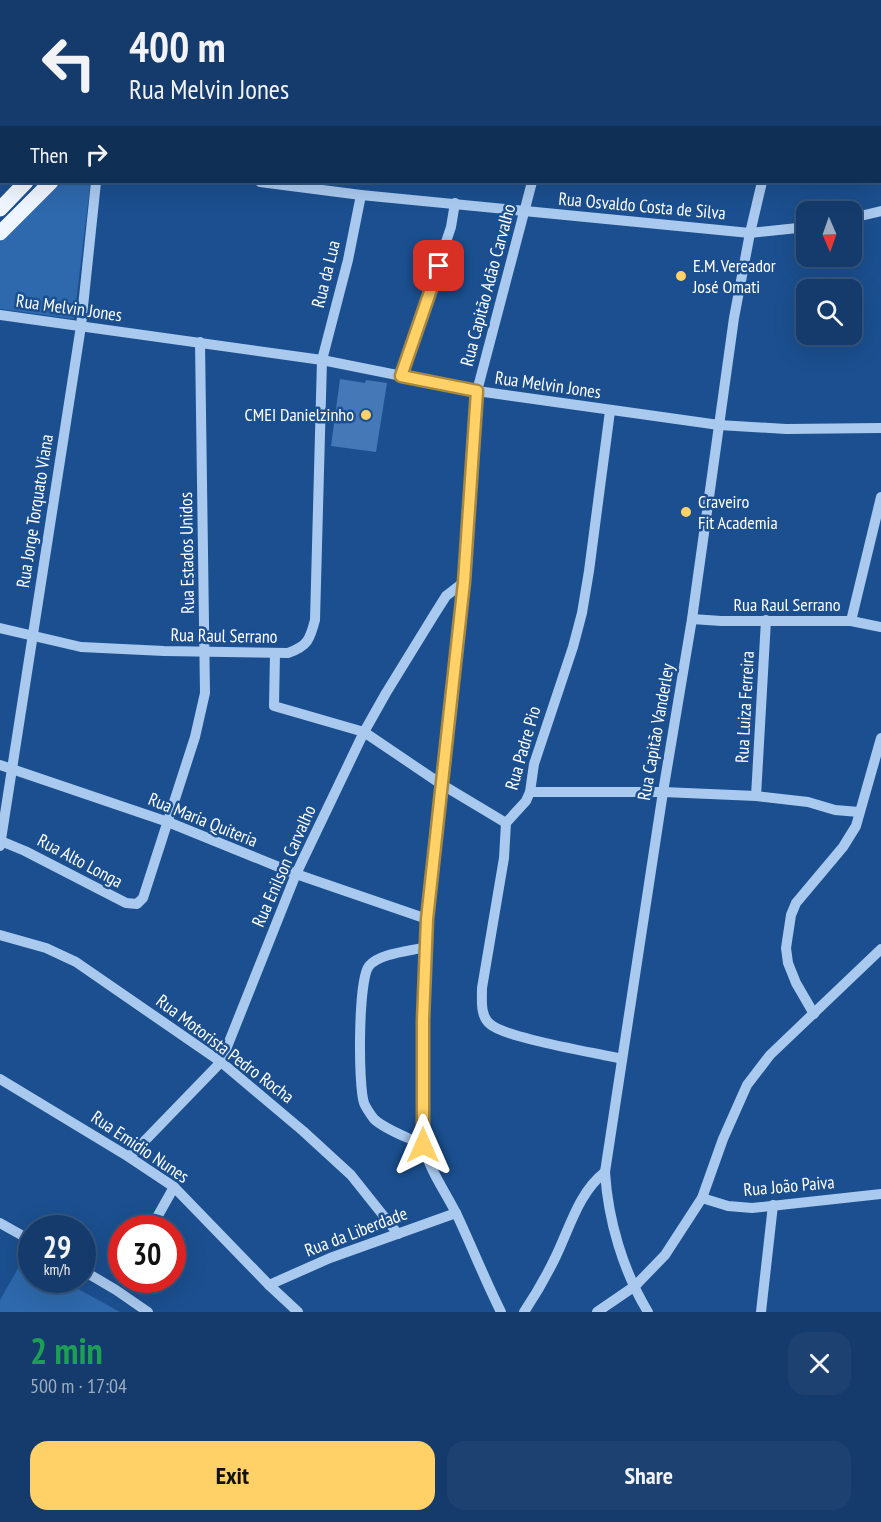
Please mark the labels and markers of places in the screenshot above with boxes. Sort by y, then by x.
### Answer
pin [413,240,464,291]
place label: E.M. Vereador José Omati [692,254,776,298]
marker: E.M. Vereador José Omati [674,269,688,283]
place label: CMEI Danielzinho [244,403,354,426]
marker: CMEI Danielzinho [359,408,373,422]
place label: Craveiro Fit Academia [698,490,778,534]
marker: Craveiro Fit Academia [679,505,693,519]

